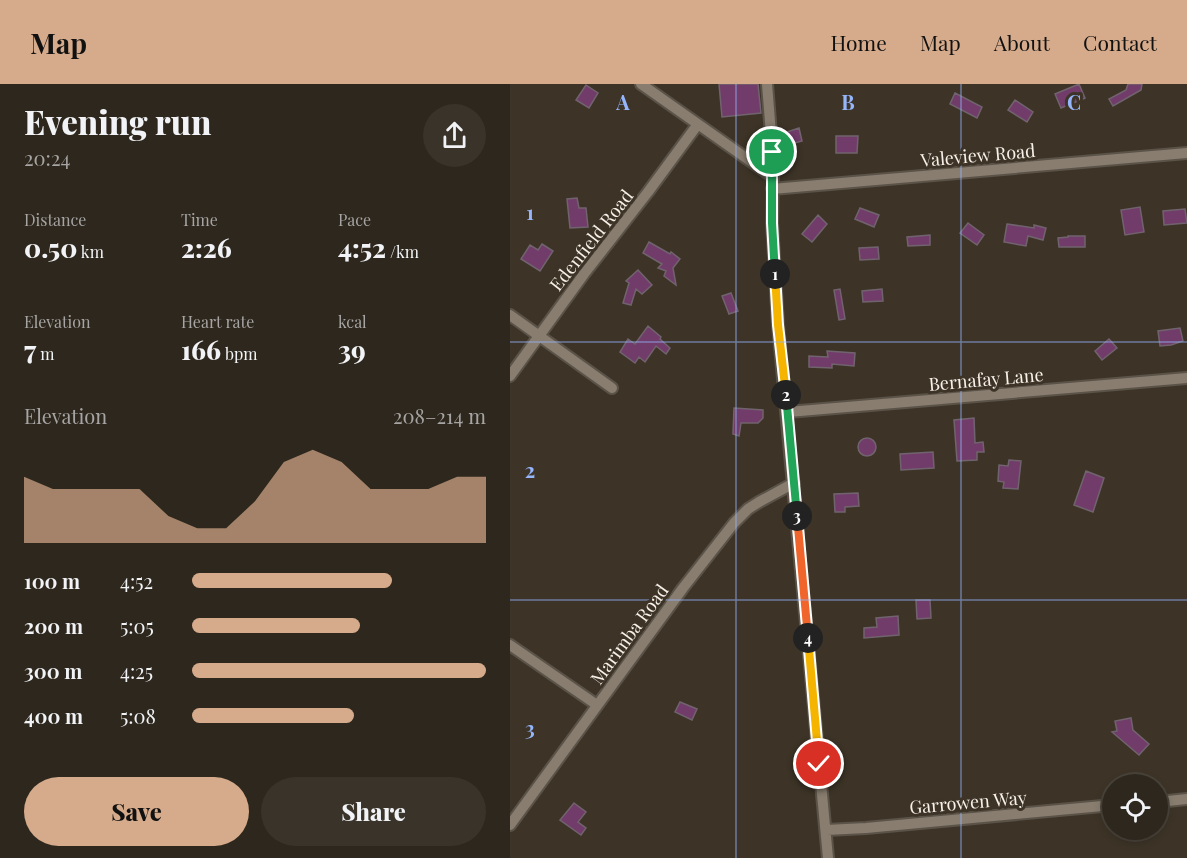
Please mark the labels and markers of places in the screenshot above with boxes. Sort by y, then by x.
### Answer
pin [746,126,797,177]
pin: 1 [760,259,790,289]
pin: 2 [771,380,801,410]
pin: 3 [782,501,812,531]
pin: 4 [793,623,823,653]
pin [793,738,844,789]

